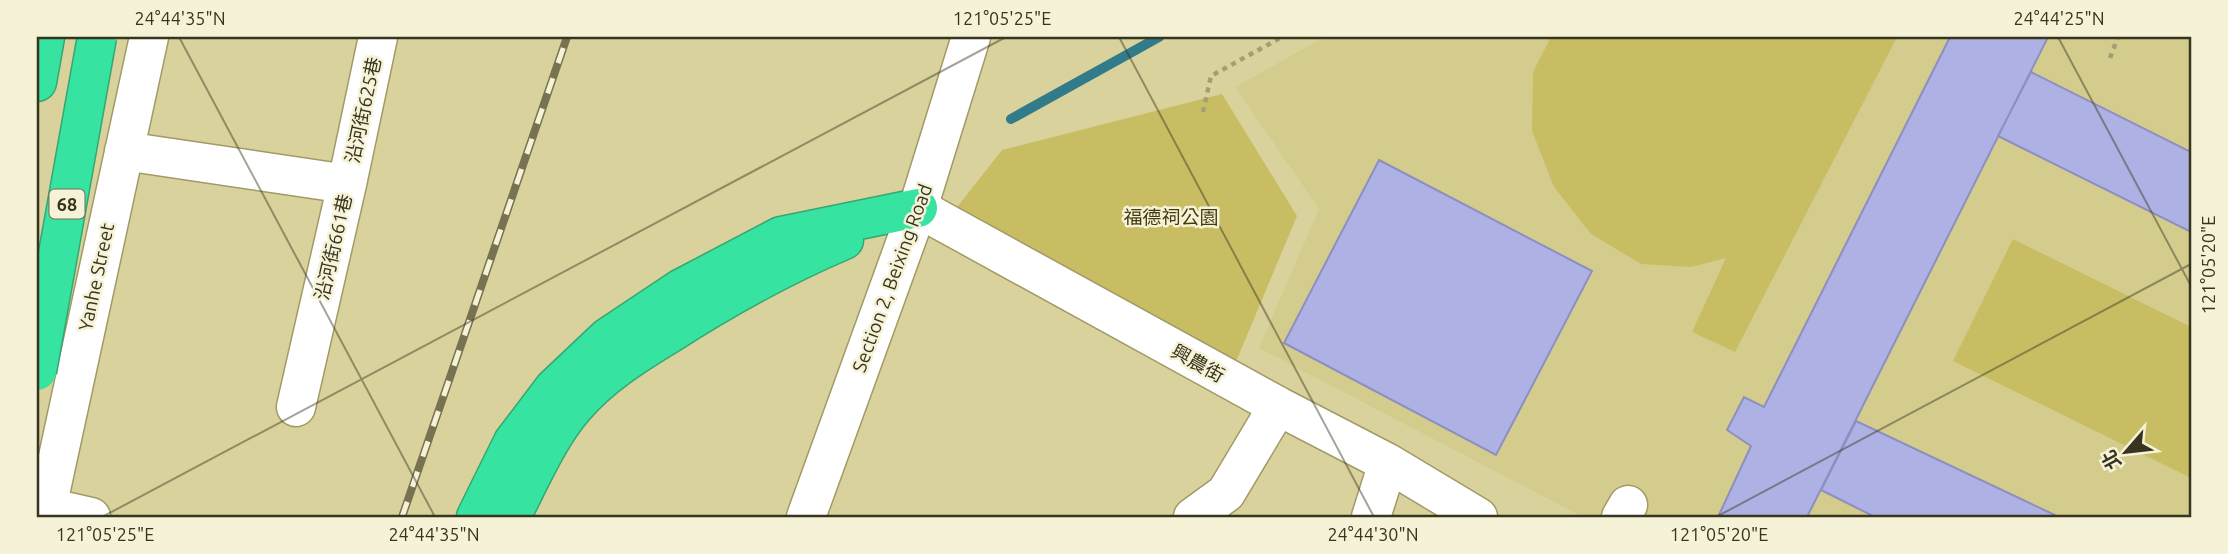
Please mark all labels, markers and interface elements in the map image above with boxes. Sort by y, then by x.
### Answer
text: 24°44'35"N [134,8,226,28]
text: 121°05'25"E [953,8,1051,28]
text: 24°44'25"N [2013,8,2105,28]
street label: 沿河街625巷 [341,55,385,165]
street label: Section 2, Beixing Road [848,181,936,375]
road number: 68 [50,190,84,218]
street label: 沿河街661巷 [310,192,356,302]
park label: 福德祠公園 [1123,206,1219,228]
text: 121°05'20"E [2198,216,2218,314]
street label: Yanhe Street [74,221,118,333]
street label: 興農街 [1168,340,1228,386]
north arrow [2092,418,2162,488]
text: 北 [2097,446,2125,474]
text: 121°05'25"E [56,524,154,544]
text: 24°44'35"N [388,524,480,544]
text: 24°44'30"N [1327,524,1419,544]
text: 121°05'20"E [1670,524,1768,544]

